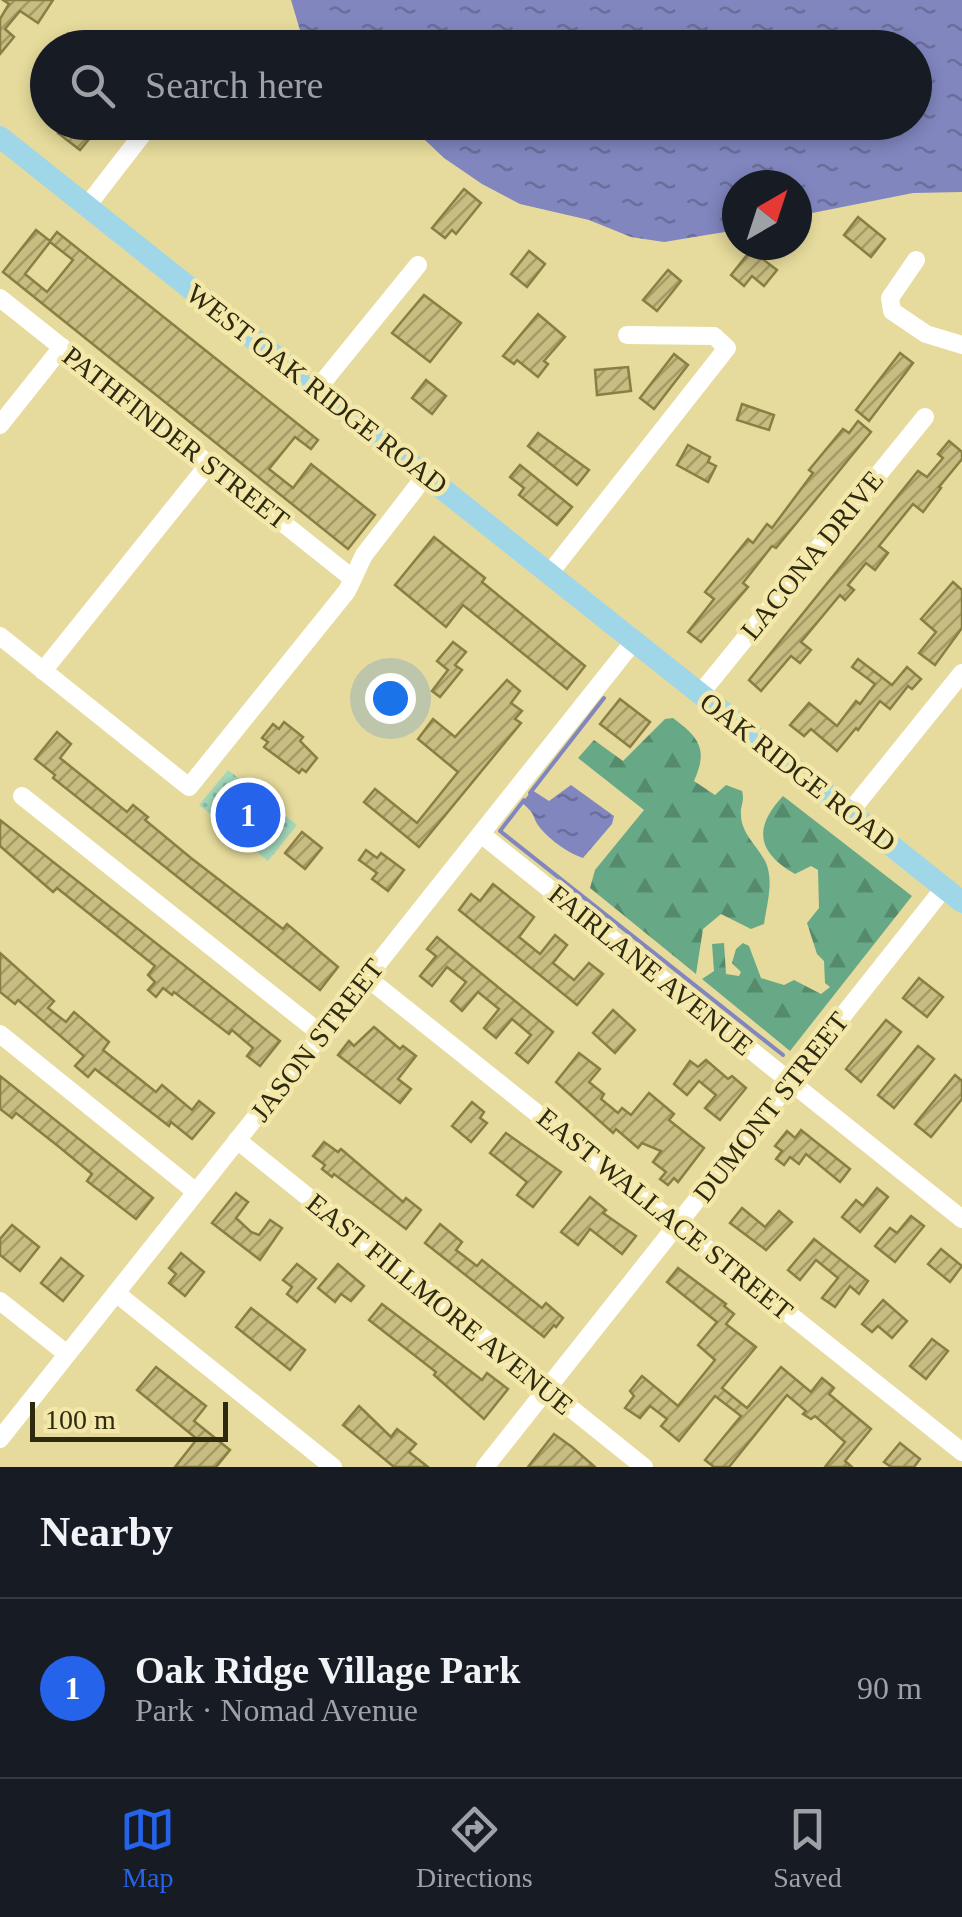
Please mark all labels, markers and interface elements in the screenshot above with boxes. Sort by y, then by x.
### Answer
search box [30,30,932,140]
icon: search [65,58,120,113]
text: Search here [145,64,323,106]
north arrow [722,170,812,260]
street label: WEST OAK RIDGE ROAD [180,278,454,500]
street label: PATHFINDER STREET [57,340,295,536]
street label: LACONA DRIVE [735,465,889,645]
your location [365,673,416,724]
street label: OAK RIDGE ROAD [694,686,902,858]
pin: 1 [216,778,280,852]
street label: FAIRLANE AVENUE [543,878,759,1062]
street label: JASON STREET [244,953,390,1127]
street label: DUMONT STREET [687,1006,855,1208]
street label: EAST WALLACE STREET [531,1101,799,1327]
street label: EAST FILLMORE AVENUE [301,1187,579,1421]
scale bar [30,1397,228,1442]
text: 100 m [45,1404,116,1435]
text: Nearby [40,1509,173,1555]
text: Oak Ridge Village Park [135,1649,520,1691]
text: 1 [65,1670,81,1706]
text: 90 m [857,1670,922,1706]
text: Park · Nomad Avenue [135,1692,418,1728]
tab: Map [120,1802,175,1894]
tab: Directions [416,1802,533,1894]
tab: Saved [773,1802,842,1894]

